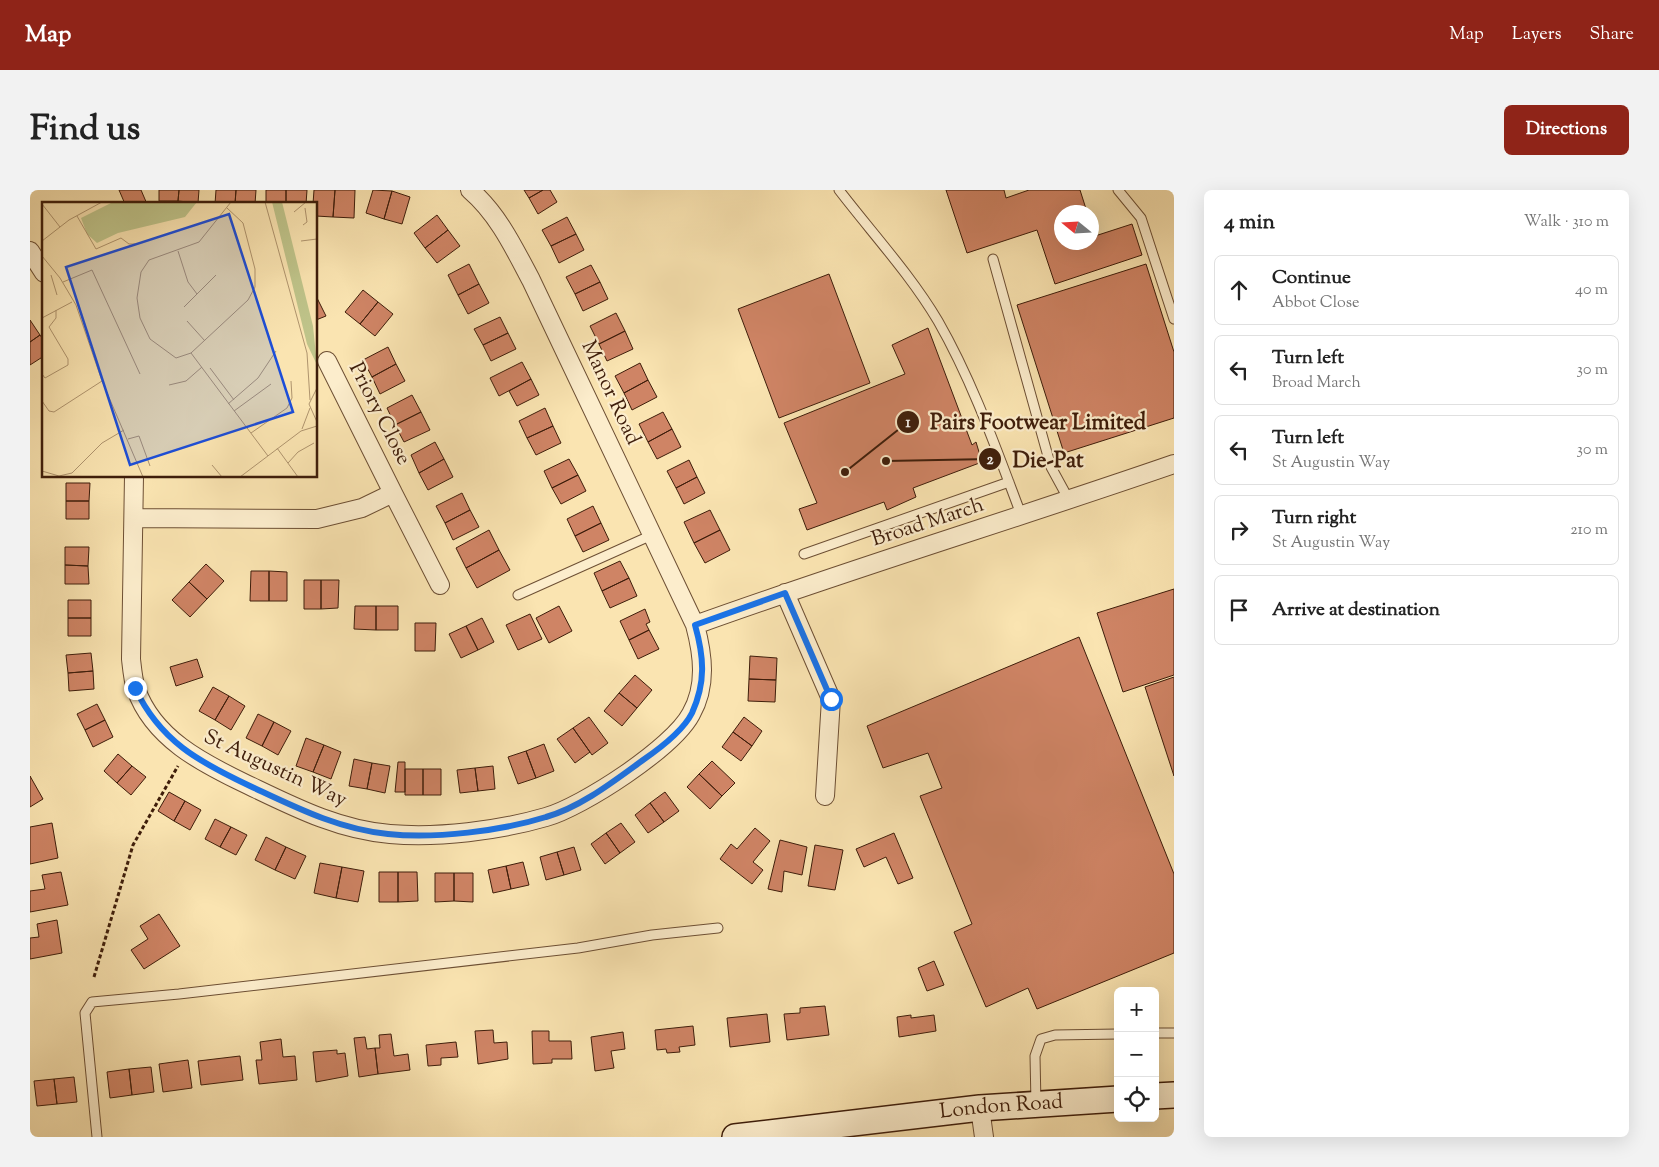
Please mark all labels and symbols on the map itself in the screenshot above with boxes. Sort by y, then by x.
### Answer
inset map [42,202,318,478]
north arrow [1054,205,1099,250]
street label: Manor Road [573,336,647,450]
street label: Priory Close [340,357,418,471]
callout: Pairs Footwear Limited [895,403,1157,440]
text: Pairs Footwear Limited [930,408,1147,440]
text: 1 [905,413,911,434]
callout: Die-Pat [978,441,1094,478]
text: Die-Pat [1013,446,1084,478]
text: 2 [986,450,994,471]
street label: Broad March [868,491,988,555]
route end [124,677,147,700]
route start [820,688,843,711]
street label: St Augustin Way [198,723,352,816]
street label: London Road [938,1088,1064,1128]

